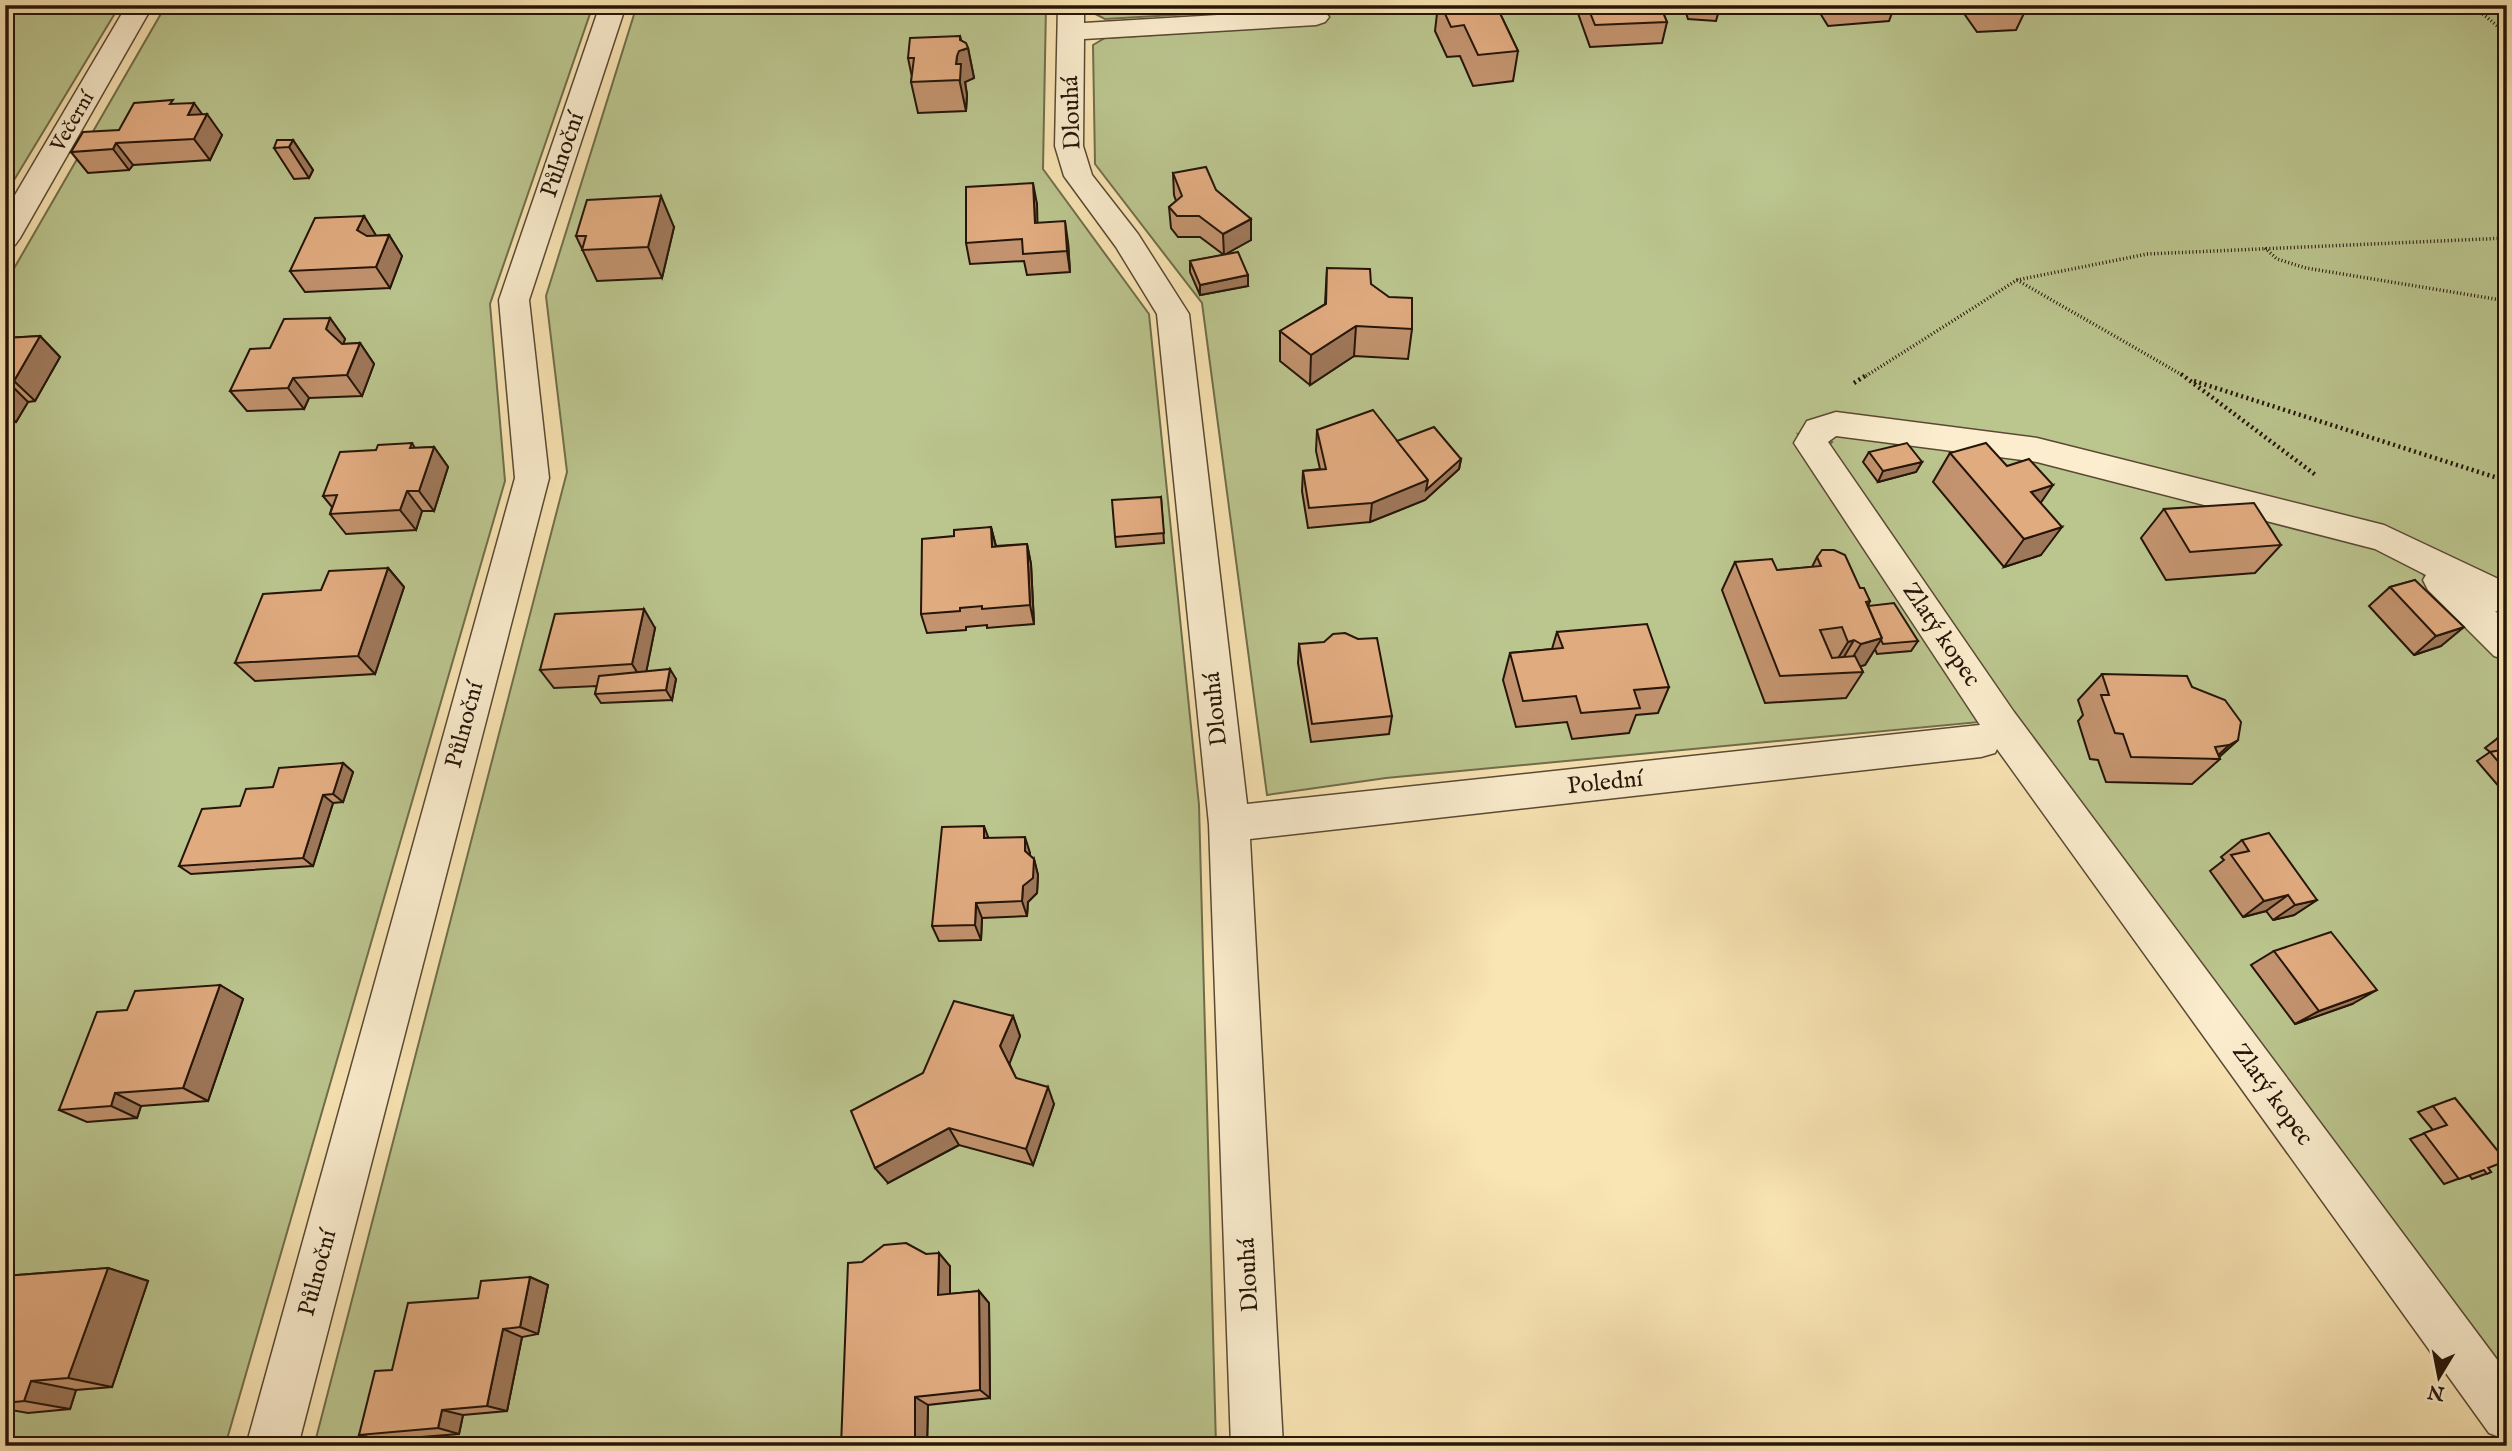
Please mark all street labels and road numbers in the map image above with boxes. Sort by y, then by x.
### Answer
street label: Dlouhá [1055,75,1089,151]
street label: Večerní [44,86,102,158]
street label: Půlnoční [534,107,593,202]
street label: Zlatý kopec [1895,577,1987,693]
street label: Dlouhá [1197,670,1235,747]
street label: Půlnoční [439,677,492,772]
street label: Polední [1566,763,1646,802]
street label: Zlatý kopec [2224,1038,2320,1152]
street label: Půlnoční [292,1225,345,1320]
street label: Dlouhá [1232,1237,1266,1313]

